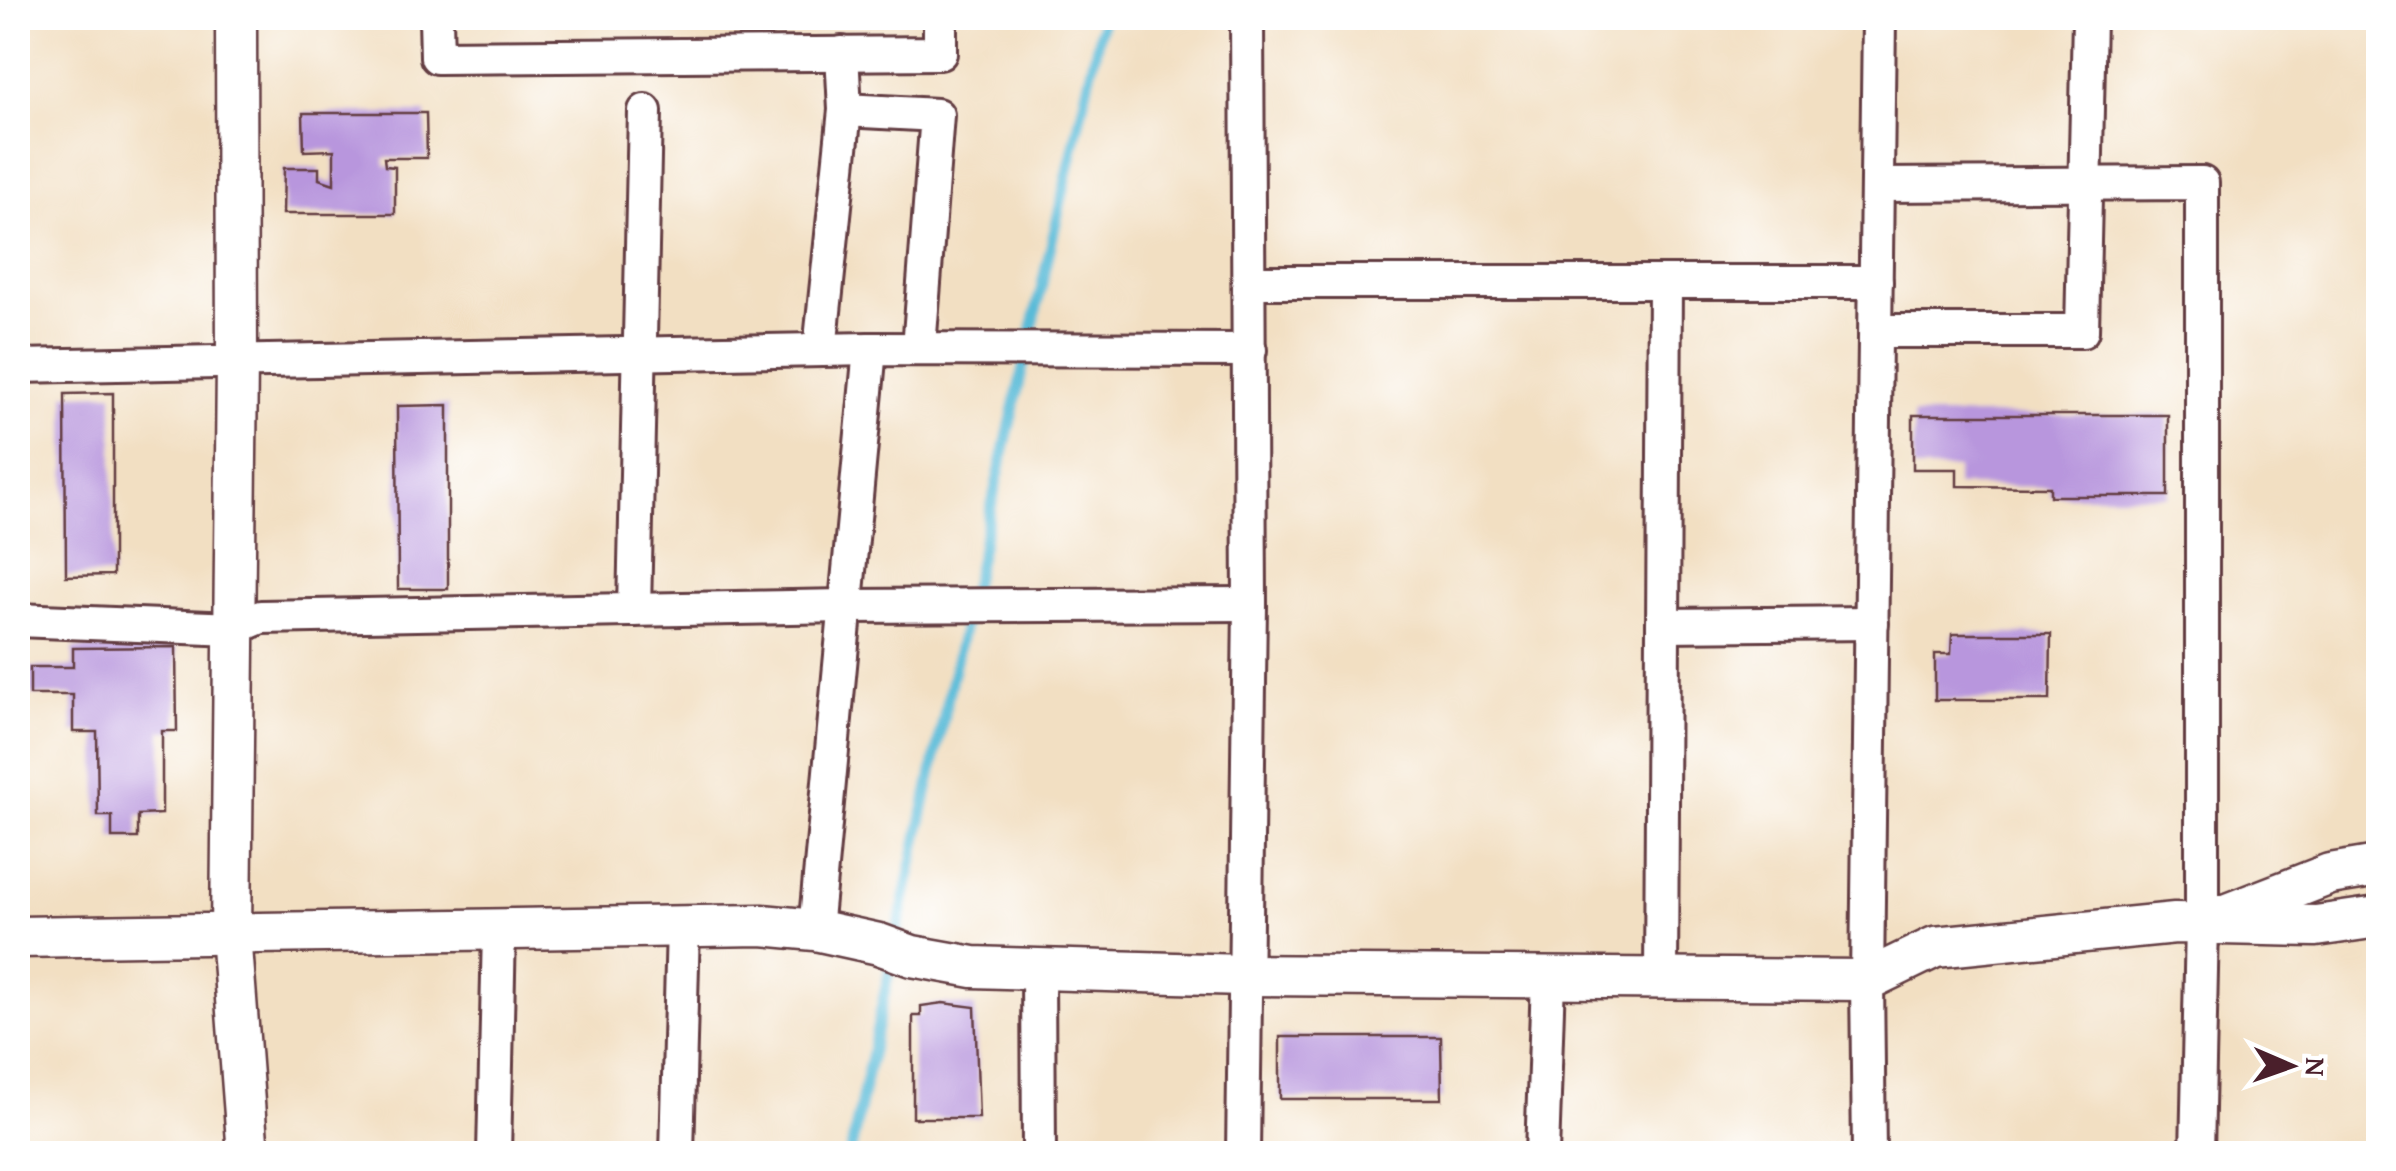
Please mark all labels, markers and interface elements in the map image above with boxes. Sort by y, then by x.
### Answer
north arrow [2241,1016,2341,1116]
text: N [2296,1057,2337,1077]

